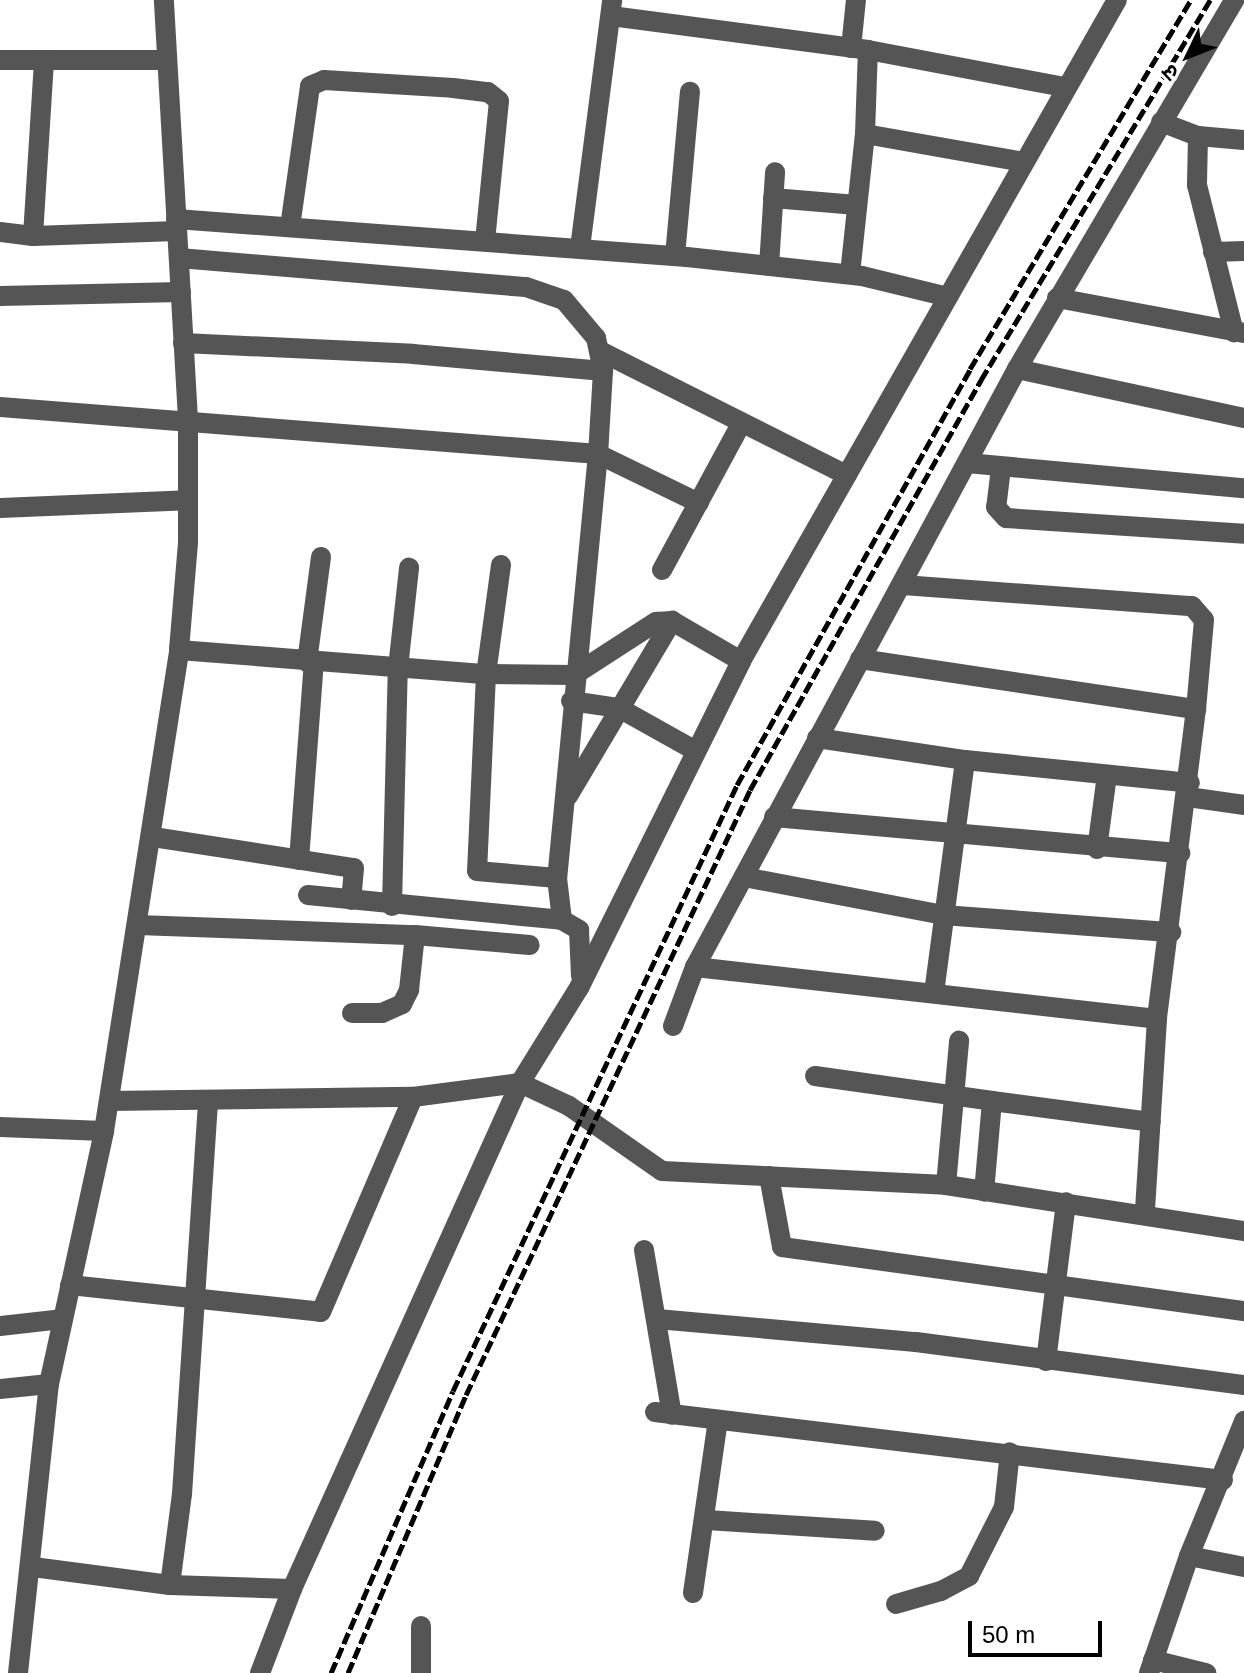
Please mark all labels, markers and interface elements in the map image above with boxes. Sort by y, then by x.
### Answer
north arrow [1148,16,1228,96]
text: उ [1157,59,1184,86]
scale bar [972,1605,1106,1655]
text: 50 m [982,1621,1035,1648]

